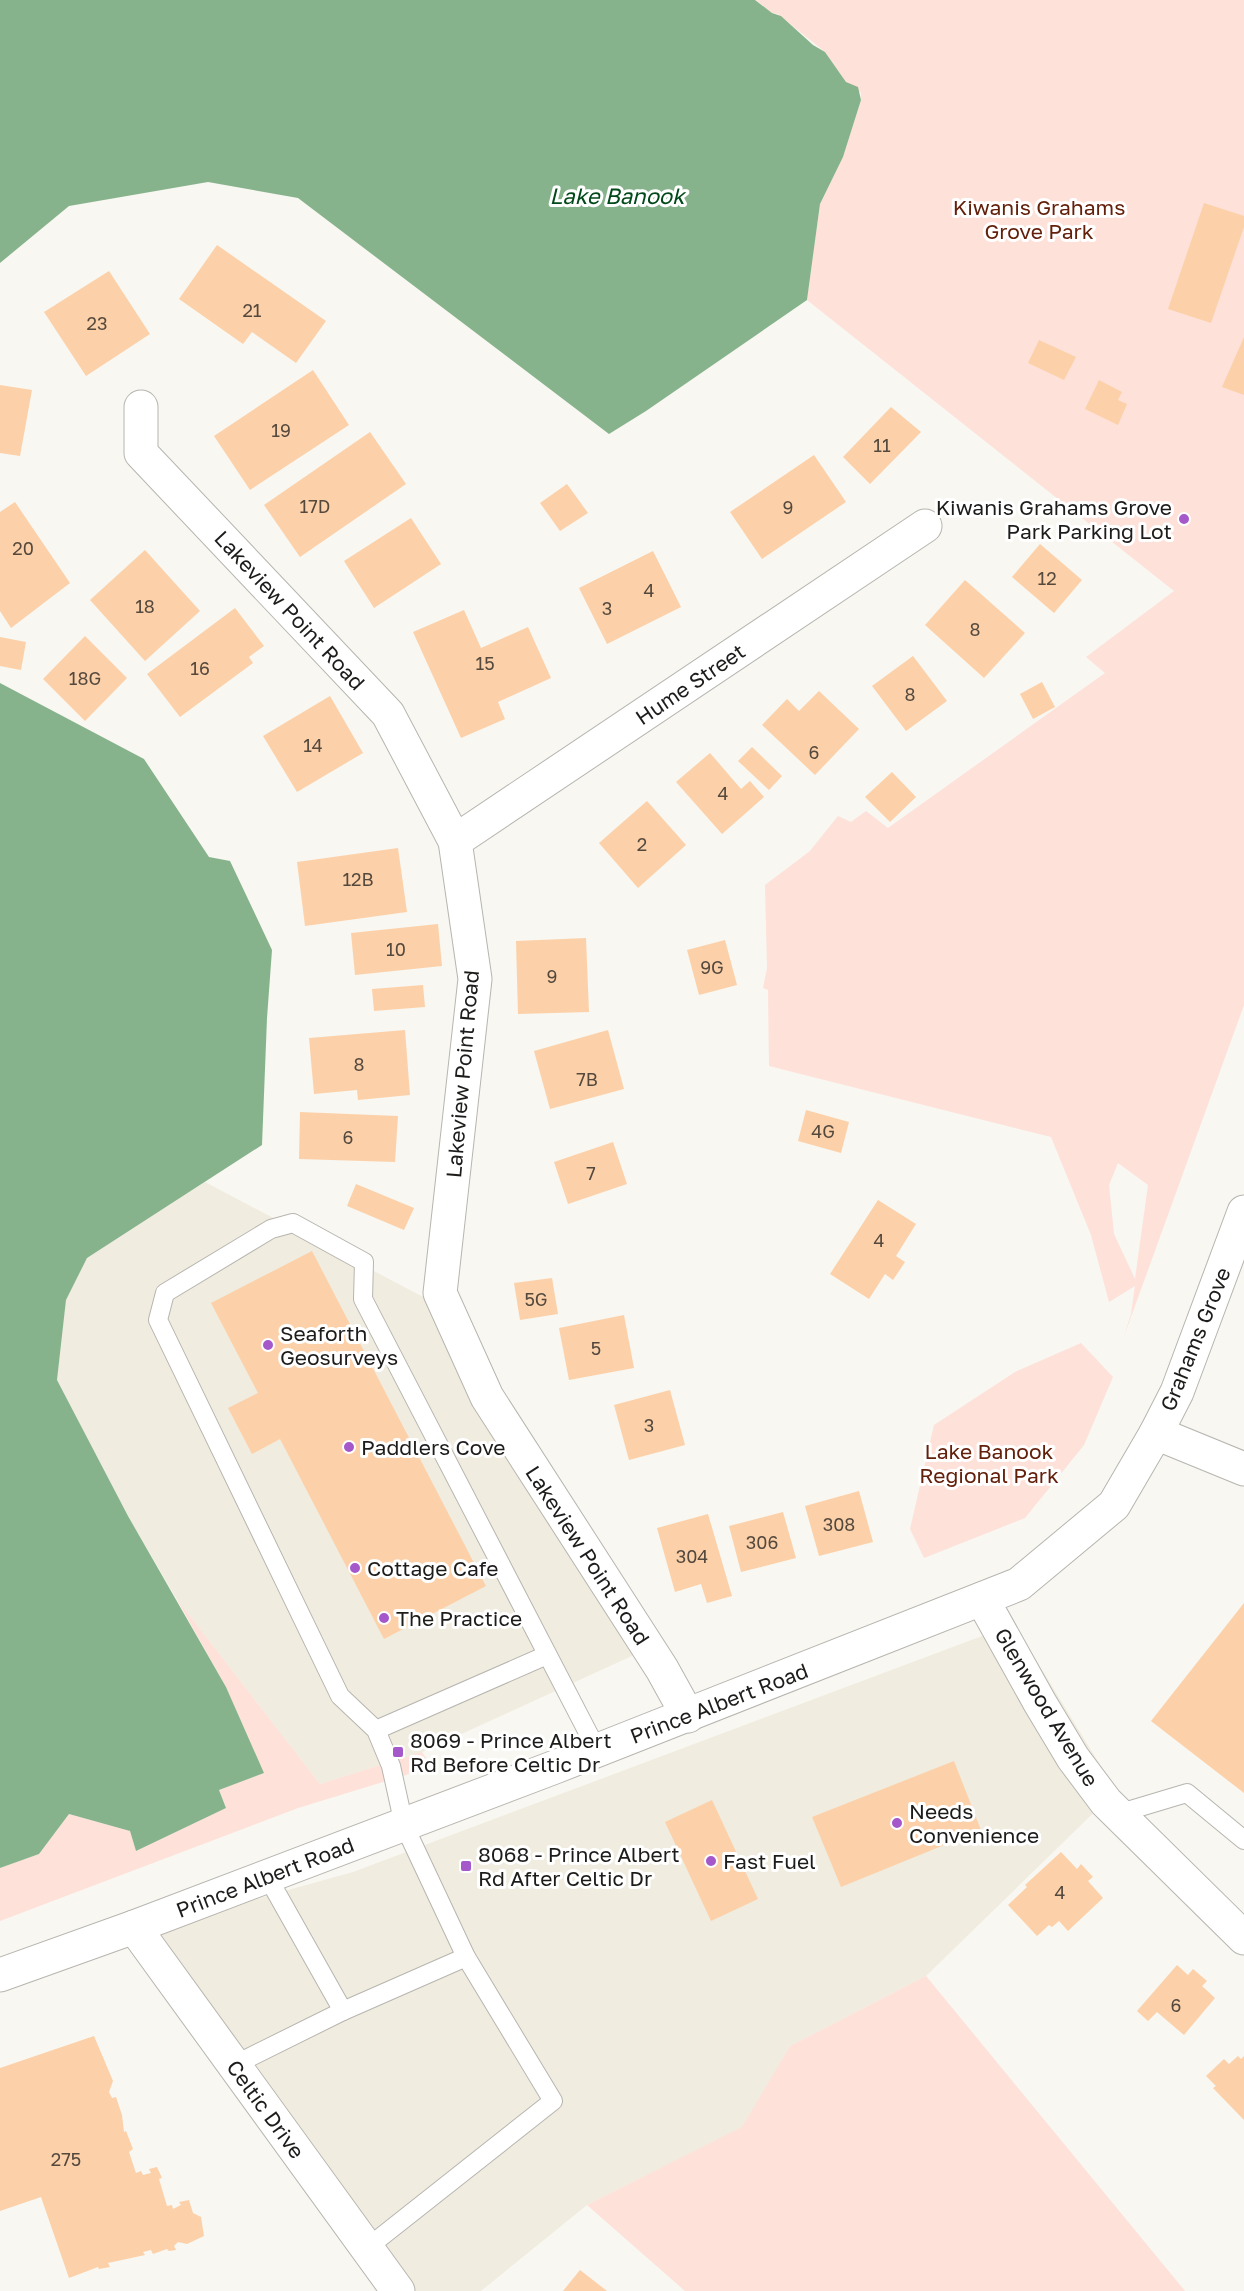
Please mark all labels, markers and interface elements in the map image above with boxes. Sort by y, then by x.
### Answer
water label: Lake Banook [550,182,687,209]
park label: Kiwanis Grahams Grove Park [953,194,1125,244]
house number: 21 [242,299,262,321]
house number: 23 [87,312,107,334]
house number: 19 [271,419,291,441]
house number: 11 [873,434,891,456]
place label: Kiwanis Grahams Grove Park Parking Lot [936,494,1172,544]
house number: 17D [300,495,330,517]
house number: 9 [783,496,793,518]
marker: Kiwanis Grahams Grove Park Parking Lot [1177,512,1191,526]
street label: Lakeview Point Road [209,525,371,695]
house number: 20 [12,537,34,559]
house number: 12 [1037,567,1057,589]
house number: 4 [644,579,655,601]
house number: 18 [135,595,155,617]
house number: 3 [602,597,612,619]
house number: 8 [970,618,980,640]
street label: Hume Street [630,638,750,730]
house number: 15 [475,652,495,674]
house number: 16 [190,657,210,679]
house number: 18G [69,667,101,689]
house number: 8 [905,683,915,705]
house number: 14 [303,734,323,756]
house number: 6 [809,741,819,763]
house number: 4 [718,782,729,804]
house number: 2 [637,833,647,855]
house number: 12B [342,868,374,890]
house number: 10 [386,938,406,960]
house number: 9G [700,956,724,978]
house number: 9 [547,965,557,987]
street label: Lakeview Point Road [440,969,484,1179]
house number: 8 [354,1053,364,1075]
house number: 7B [576,1068,598,1090]
house number: 4G [811,1120,835,1142]
house number: 6 [343,1126,353,1148]
house number: 7 [586,1162,596,1184]
house number: 4 [874,1229,885,1251]
street label: Grahams Grove [1154,1263,1236,1415]
house number: 5G [524,1288,548,1310]
place label: Seaforth Geosurveys [280,1320,398,1370]
house number: 5 [591,1337,601,1359]
marker: Seaforth Geosurveys [261,1338,275,1352]
house number: 3 [644,1414,654,1436]
place label: Paddlers Cove [361,1434,505,1460]
park label: Lake Banook Regional Park [919,1438,1059,1488]
marker: Paddlers Cove [342,1440,356,1454]
street label: Lakeview Point Road [520,1461,656,1649]
house number: 308 [823,1513,855,1535]
house number: 306 [746,1531,778,1553]
house number: 304 [676,1545,708,1567]
place label: Cottage Cafe [367,1555,498,1581]
marker: Cottage Cafe [348,1561,362,1575]
place label: The Practice [396,1605,522,1631]
marker: The Practice [377,1611,391,1625]
street label: Glenwood Avenue [989,1623,1105,1791]
street label: Prince Albert Road [626,1657,812,1749]
place label: 8069 - Prince Albert Rd Before Celtic Dr [410,1727,612,1777]
marker: 8069 - Prince Albert Rd Before Celtic Dr [391,1745,405,1759]
place label: Needs Convenience [909,1798,1039,1848]
marker: Needs Convenience [890,1816,904,1830]
street label: Prince Albert Road [172,1831,358,1923]
place label: 8068 - Prince Albert Rd After Celtic Dr [478,1841,680,1891]
place label: Fast Fuel [723,1848,816,1874]
marker: Fast Fuel [704,1854,718,1868]
marker: 8068 - Prince Albert Rd After Celtic Dr [459,1859,473,1873]
house number: 4 [1055,1881,1066,1903]
house number: 6 [1171,1994,1181,2016]
street label: Celtic Drive [222,2055,310,2163]
house number: 275 [51,2148,81,2170]

